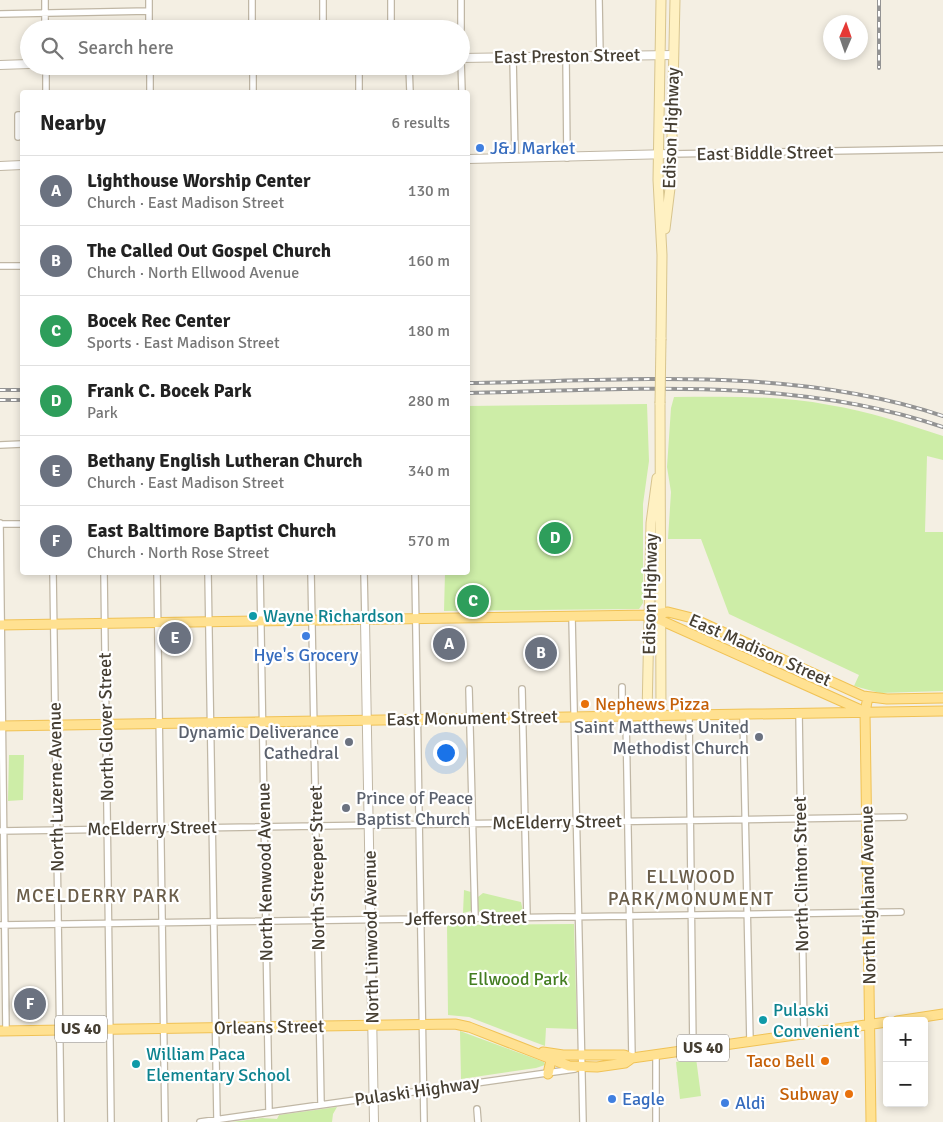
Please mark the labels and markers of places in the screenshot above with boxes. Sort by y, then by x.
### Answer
place label: J&J Market [490,137,575,159]
marker: J&J Market [474,142,486,154]
pin: D [539,519,571,557]
pin: C [457,582,489,620]
place label: Wayne Richardson [263,605,404,627]
marker: Wayne Richardson [247,610,259,622]
pin: E [159,619,191,657]
pin: A [433,625,465,663]
marker: Hye's Grocery [300,630,312,642]
pin: B [525,634,557,672]
place label: Hye's Grocery [254,644,359,666]
place label: Nephews Pizza [595,693,710,715]
marker: Nephews Pizza [579,698,591,710]
place label: Saint Matthews United Methodist Church [574,716,749,759]
place label: Dynamic Deliverance Cathedral [178,721,339,764]
marker: Saint Matthews United Methodist Church [753,731,765,743]
marker: Dynamic Deliverance Cathedral [343,736,355,748]
place label: Prince of Peace Baptist Church [356,787,473,830]
marker: Prince of Peace Baptist Church [340,802,352,814]
pin: F [14,985,46,1023]
place label: Pulaski Convenient [773,999,859,1042]
marker: Pulaski Convenient [757,1014,769,1026]
place label: William Paca Elementary School [146,1043,291,1086]
place label: Taco Bell [746,1050,815,1072]
marker: Taco Bell [819,1055,831,1067]
marker: William Paca Elementary School [130,1058,142,1070]
place label: Subway [780,1083,840,1105]
place label: Eagle [622,1088,665,1110]
marker: Subway [843,1088,855,1100]
place label: Aldi [735,1092,765,1114]
marker: Eagle [606,1093,618,1105]
marker: Aldi [719,1097,731,1109]

